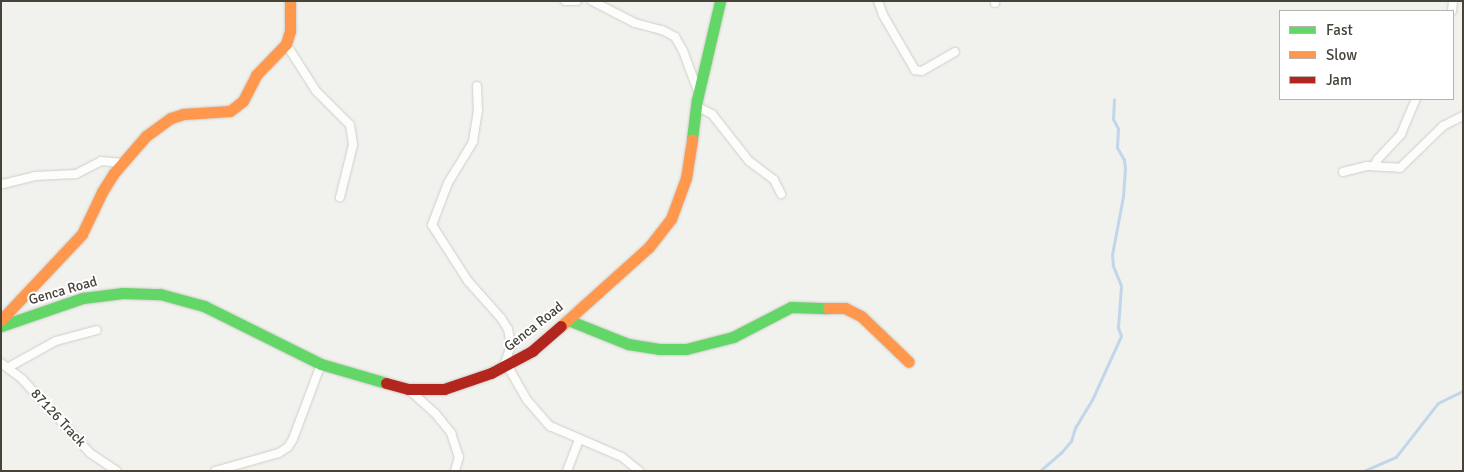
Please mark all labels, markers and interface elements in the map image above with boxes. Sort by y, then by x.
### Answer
legend [1279,10,1454,100]
text: Fast [1326,21,1353,39]
text: Slow [1326,46,1357,64]
text: Jam [1326,71,1352,89]
street label: Genca Road [27,273,99,309]
street label: Genca Road [501,299,567,355]
street label: 87126 Track [27,386,89,450]

